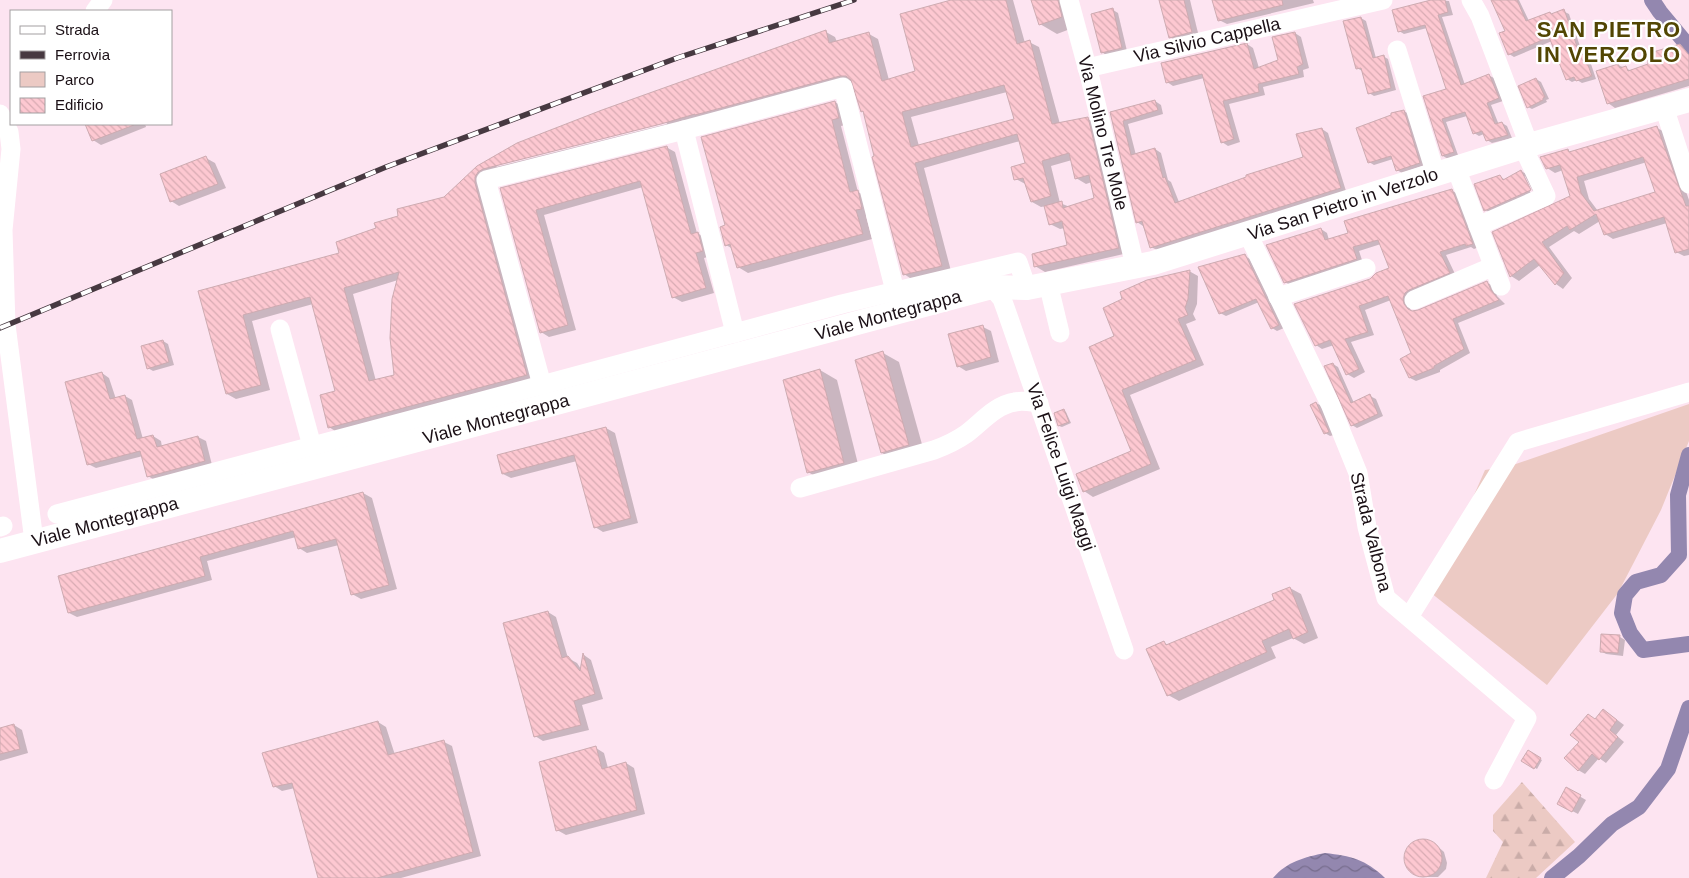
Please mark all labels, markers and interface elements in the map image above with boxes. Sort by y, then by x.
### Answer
legend [10,10,172,125]
street label: Via Silvio Cappella [1132,13,1283,67]
district label: SAN PIETRO IN VERZOLO [1537,17,1681,67]
text: Strada [55,21,100,38]
text: Ferrovia [55,46,111,63]
street label: Via Molino Tre Mole [1074,54,1132,212]
text: Parco [55,71,94,88]
text: Edificio [55,96,103,113]
street label: Via San Pietro in Verzolo [1245,164,1441,244]
street label: Viale Montegrappa [813,286,964,344]
street label: Via Felice Luigi Maggi [1023,381,1099,553]
street label: Viale Montegrappa [421,390,572,448]
street label: Strada Valbona [1346,470,1396,595]
street label: Viale Montegrappa [30,493,181,551]

